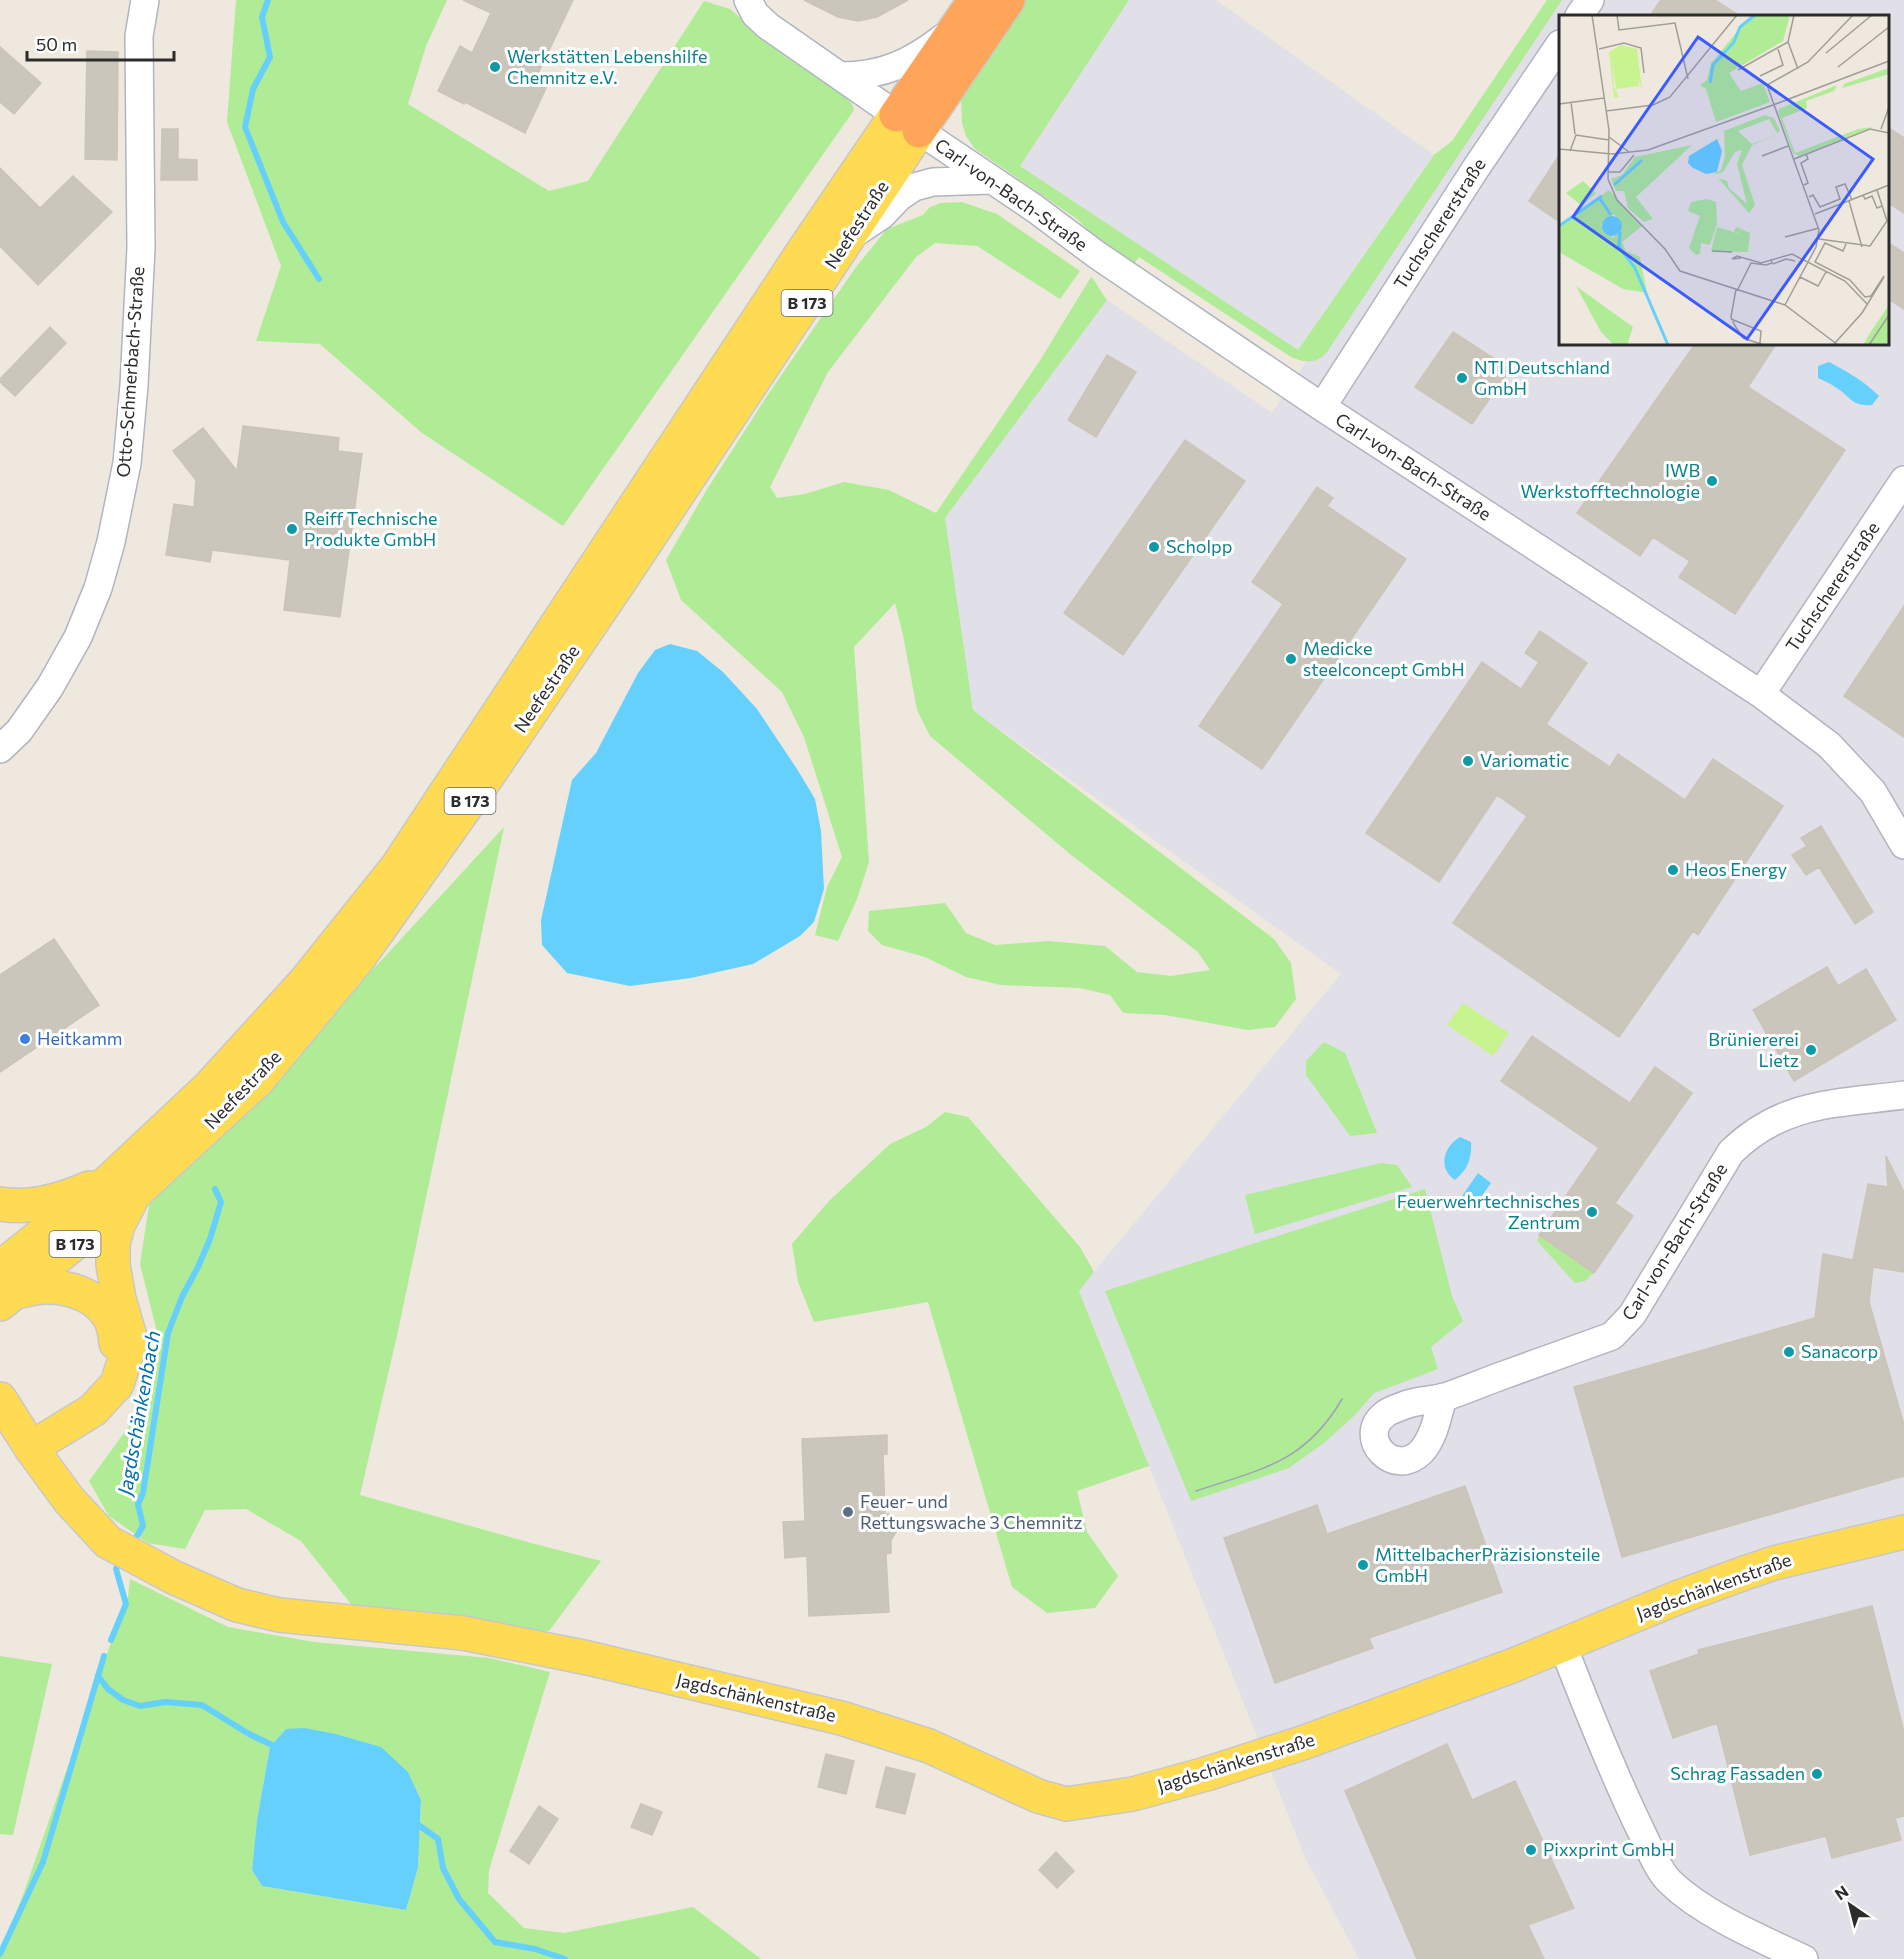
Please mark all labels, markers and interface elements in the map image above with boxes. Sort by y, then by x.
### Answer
inset map [1559,15,1889,345]
scale bar [27,24,174,62]
text: 50 m [36,33,77,55]
place label: Werkstätten Lebenshilfe Chemnitz e.V. [507,45,707,88]
marker: Werkstätten Lebenshilfe Chemnitz e.V. [488,60,502,74]
street label: Carl-von-Bach-Straße [931,133,1092,255]
street label: Tuchschererstraße [1389,154,1490,293]
street label: Neefestraße [819,176,893,273]
street label: Otto-Schmerbach-Straße [112,266,148,478]
road number: B 173 [782,290,832,316]
place label: NTI Deutschland GmbH [1474,356,1610,399]
marker: NTI Deutschland GmbH [1455,371,1469,385]
street label: Carl-von-Bach-Straße [1332,408,1495,525]
place label: IWB Werkstofftechnologie [1520,459,1700,502]
marker: IWB Werkstofftechnologie [1705,474,1719,488]
place label: Reiff Technische Produkte GmbH [304,507,438,550]
street label: Tuchschererstraße [1781,517,1884,656]
marker: Reiff Technische Produkte GmbH [285,522,299,536]
place label: Scholpp [1166,535,1232,557]
marker: Scholpp [1147,540,1161,554]
place label: Medicke steelconcept GmbH [1303,637,1465,680]
street label: Neefestraße [509,640,584,736]
marker: Medicke steelconcept GmbH [1284,652,1298,666]
place label: Variomatic [1480,749,1570,771]
marker: Variomatic [1461,754,1475,768]
road number: B 173 [444,788,496,814]
place label: Heos Energy [1685,858,1787,880]
marker: Heos Energy [1666,863,1680,877]
place label: Heitkamm [37,1027,123,1049]
place label: Brüniererei Lietz [1708,1028,1799,1071]
marker: Heitkamm [18,1032,32,1046]
marker: Brüniererei Lietz [1804,1043,1818,1057]
street label: Neefestraße [199,1045,285,1133]
street label: Carl-von-Bach-Straße [1617,1159,1731,1324]
place label: Feuerwehrtechnisches Zentrum [1397,1190,1580,1233]
marker: Feuerwehrtechnisches Zentrum [1585,1205,1599,1219]
road number: B 173 [50,1231,100,1257]
water label: Jagdschänkenbach [111,1329,164,1499]
place label: Sanacorp [1801,1340,1878,1362]
marker: Sanacorp [1782,1345,1796,1359]
place label: Feuer- und Rettungswache 3 Chemnitz [860,1490,1082,1533]
marker: Feuer- und Rettungswache 3 Chemnitz [841,1505,855,1519]
place label: MittelbacherPräzisionsteile GmbH [1375,1543,1600,1586]
street label: Jagdschänkenstraße [1633,1548,1794,1624]
marker: MittelbacherPräzisionsteile GmbH [1356,1558,1370,1572]
street label: Jagdschänkenstraße [674,1668,838,1726]
street label: Jagdschänkenstraße [1154,1728,1317,1796]
place label: Schrag Fassaden [1670,1762,1805,1784]
marker: Schrag Fassaden [1810,1767,1824,1781]
place label: Pixxprint GmbH [1543,1838,1675,1860]
marker: Pixxprint GmbH [1524,1843,1538,1857]
north arrow [1820,1875,1880,1935]
text: N [1831,1881,1851,1904]

